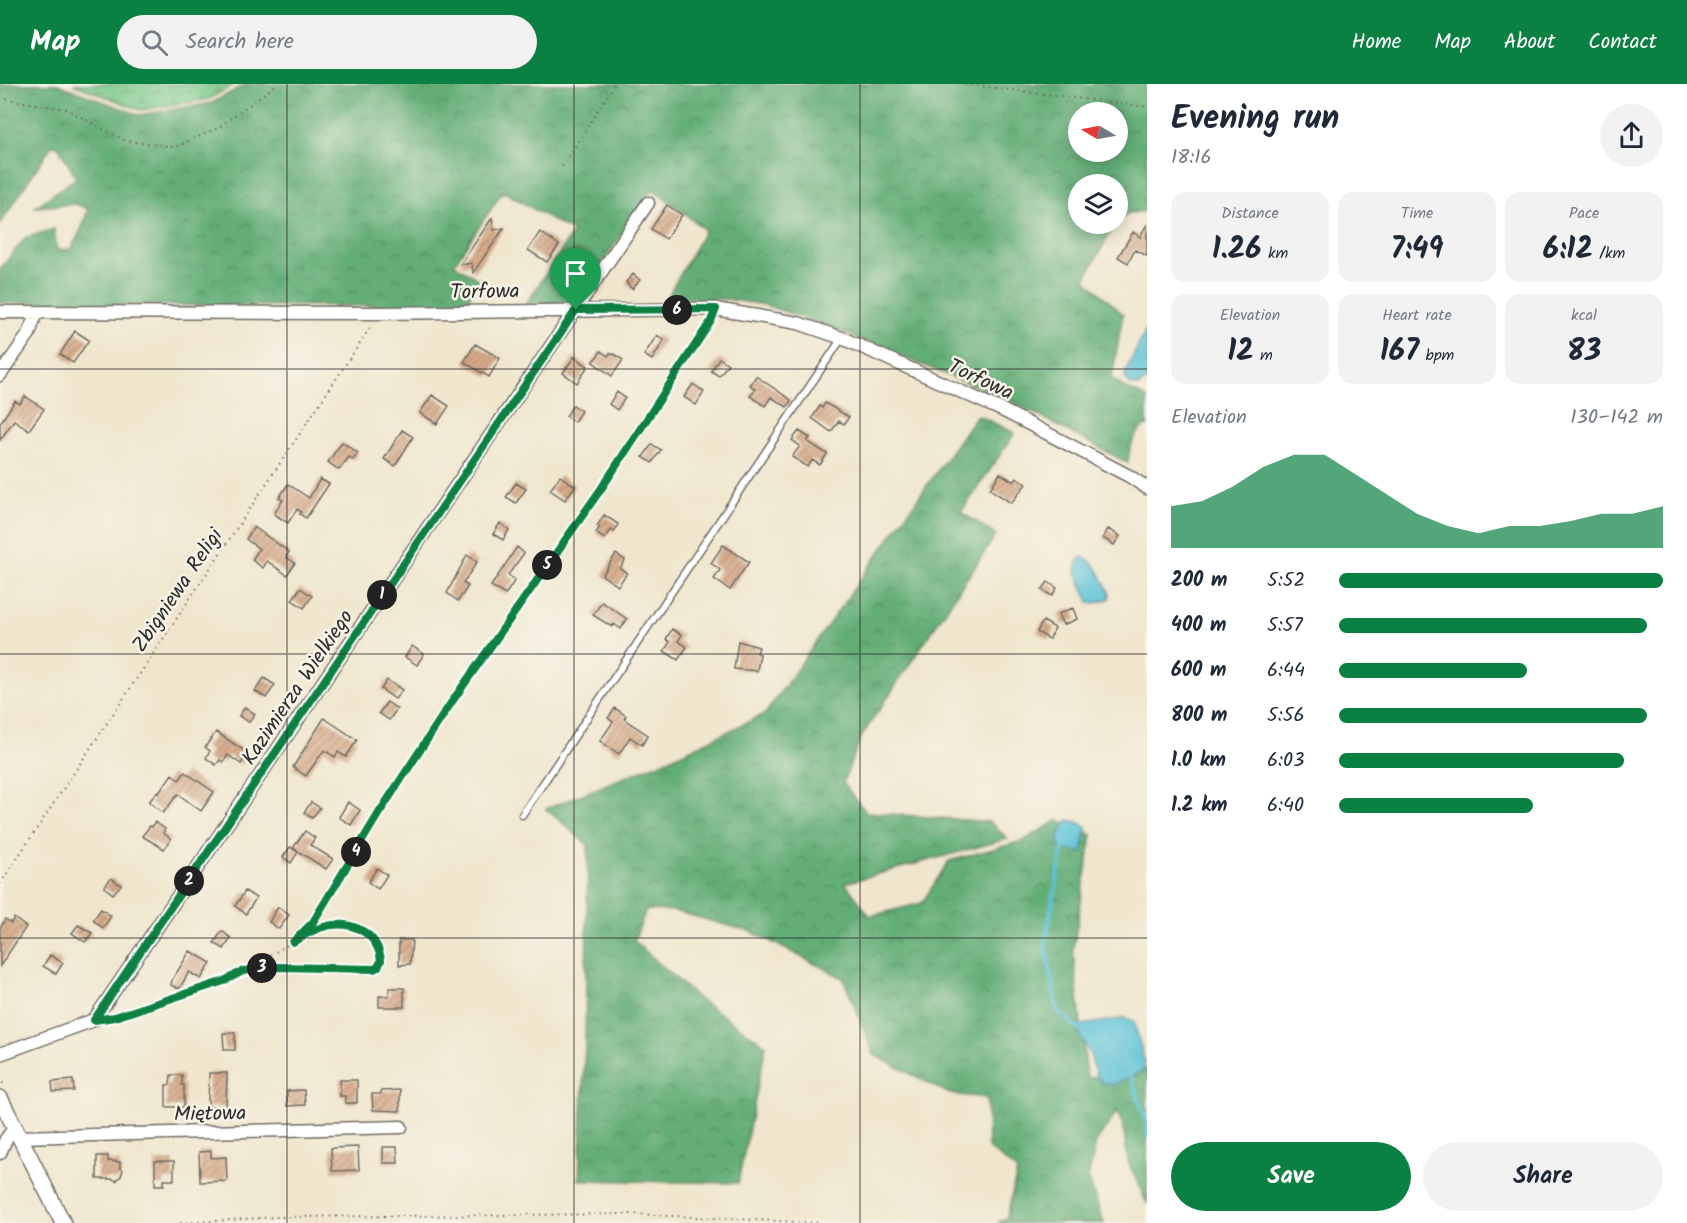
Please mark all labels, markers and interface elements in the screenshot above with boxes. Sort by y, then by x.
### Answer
search box [117,15,537,69]
text: Map [30,20,81,65]
text: Search here [186,25,294,60]
icon: search [138,26,171,59]
text: Home [1352,26,1401,59]
text: Map [1434,26,1471,59]
text: About [1504,26,1555,59]
text: Contact [1588,26,1657,59]
text: Evening run [1171,93,1339,146]
north arrow [1068,102,1128,162]
map controls [1068,102,1128,234]
button: share [1600,104,1663,167]
text: 18:16 [1171,142,1212,174]
button: layers [1068,174,1128,234]
text: Distance [1221,201,1279,226]
text: Time [1401,201,1433,226]
text: Pace [1569,201,1599,226]
text: 1.26 [1212,226,1262,274]
text: 7:49 [1390,226,1444,274]
text: 6:12 [1543,226,1593,274]
text: km [1262,241,1288,266]
text: /km [1593,241,1625,266]
pin [550,248,601,310]
icon: arrive [559,257,592,290]
street label: Torfowa [450,275,520,310]
pin: 6 [662,295,692,325]
text: 6 [673,297,681,322]
text: Elevation [1220,303,1280,328]
text: Heart rate [1382,303,1452,328]
text: kcal [1571,303,1597,328]
text: 12 [1227,328,1254,376]
text: 167 [1380,328,1419,376]
text: 83 [1567,328,1601,376]
text: m [1254,343,1273,368]
text: bpm [1419,343,1454,368]
street label: Torfowa [942,351,1019,410]
text: Elevation [1171,402,1247,434]
text: 130–142 m [1570,402,1663,434]
street label: Zbigniewa Religi [124,521,233,660]
pin: 5 [532,550,562,580]
text: 5 [543,552,551,577]
text: 200 m [1171,565,1227,597]
text: 5:52 [1267,565,1305,597]
pin: 1 [367,580,397,610]
text: 1 [380,582,384,607]
street label: Kazimierza Wielkiego [234,603,363,772]
text: 400 m [1171,610,1227,642]
text: 5:57 [1267,610,1303,642]
text: 600 m [1171,655,1226,687]
text: 6:44 [1267,655,1305,687]
text: 800 m [1171,700,1227,732]
text: 5:56 [1267,700,1305,732]
text: 1.0 km [1171,745,1226,777]
text: 6:03 [1267,745,1304,777]
text: 1.2 km [1171,790,1227,822]
text: 6:40 [1267,790,1304,822]
pin: 4 [341,837,371,867]
text: 4 [352,839,360,864]
pin: 2 [174,866,204,896]
text: 2 [184,868,194,893]
pin: 3 [247,953,277,983]
text: 3 [258,955,266,980]
street label: Miętowa [174,1097,247,1132]
button: Save [1171,1142,1411,1211]
button: Share [1423,1142,1663,1211]

